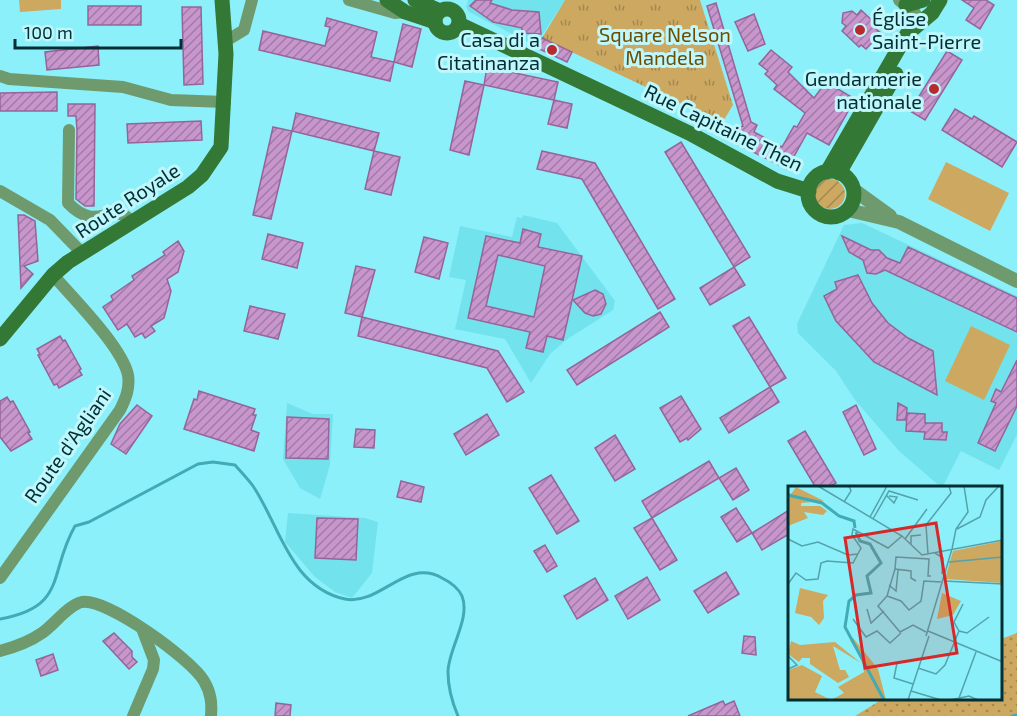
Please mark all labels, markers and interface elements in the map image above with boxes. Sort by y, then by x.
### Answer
place label: Église Saint-Pierre [872,6,981,53]
scale bar [15,12,182,50]
text: 100 m [24,21,73,43]
park label: Square Nelson Mandela [599,22,731,69]
marker: Église Saint-Pierre [853,23,867,37]
place label: Casa di a Citatinanza [437,27,540,74]
marker: Casa di a Citatinanza [545,43,559,57]
place label: Gendarmerie nationale [805,66,922,113]
street label: Rue Capitaine Then [641,78,807,176]
marker: Gendarmerie nationale [927,82,941,96]
street label: Route Royale [70,157,184,243]
street label: Route d'Agliani [19,383,115,507]
inset map [788,486,1002,701]

